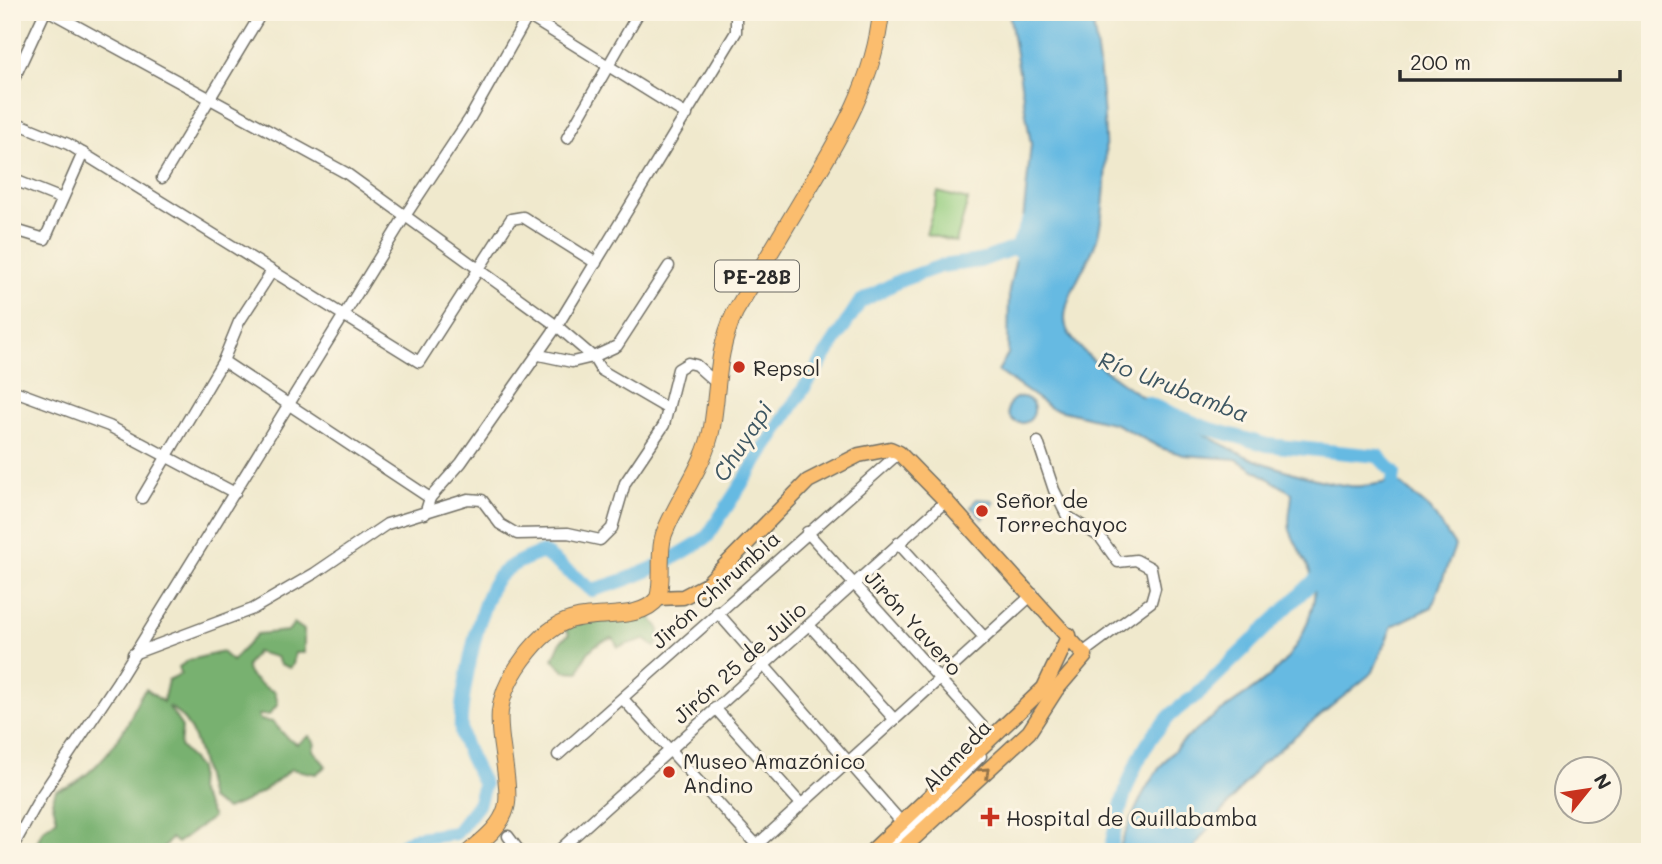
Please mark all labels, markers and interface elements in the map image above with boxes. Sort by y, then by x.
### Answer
scale bar [1400,38,1620,82]
text: 200 m [1410,48,1471,75]
road number: PE-28B [715,260,799,292]
water label: Río Urubamba [1095,344,1253,428]
place label: Repsol [753,354,820,381]
marker: Repsol [731,359,747,375]
water label: Chuyapi [705,395,779,487]
place label: Señor de Torrechayoc [996,486,1127,537]
marker: Señor de Torrechayoc [974,503,990,519]
street label: Jirón Chirumbia [645,524,785,654]
street label: Jirón Yavero [859,563,969,681]
street label: Jirón 25 de Julio [667,595,811,729]
street label: Alameda [916,713,996,797]
place label: Museo Amazónico Andino [683,747,865,798]
north arrow [1554,756,1624,826]
marker: Museo Amazónico Andino [661,764,677,780]
one-way arrow [977,768,990,781]
text: N [1589,769,1618,794]
place label: Hospital de Quillabamba [1006,804,1258,831]
marker: Hospital de Quillabamba [980,807,1000,827]

